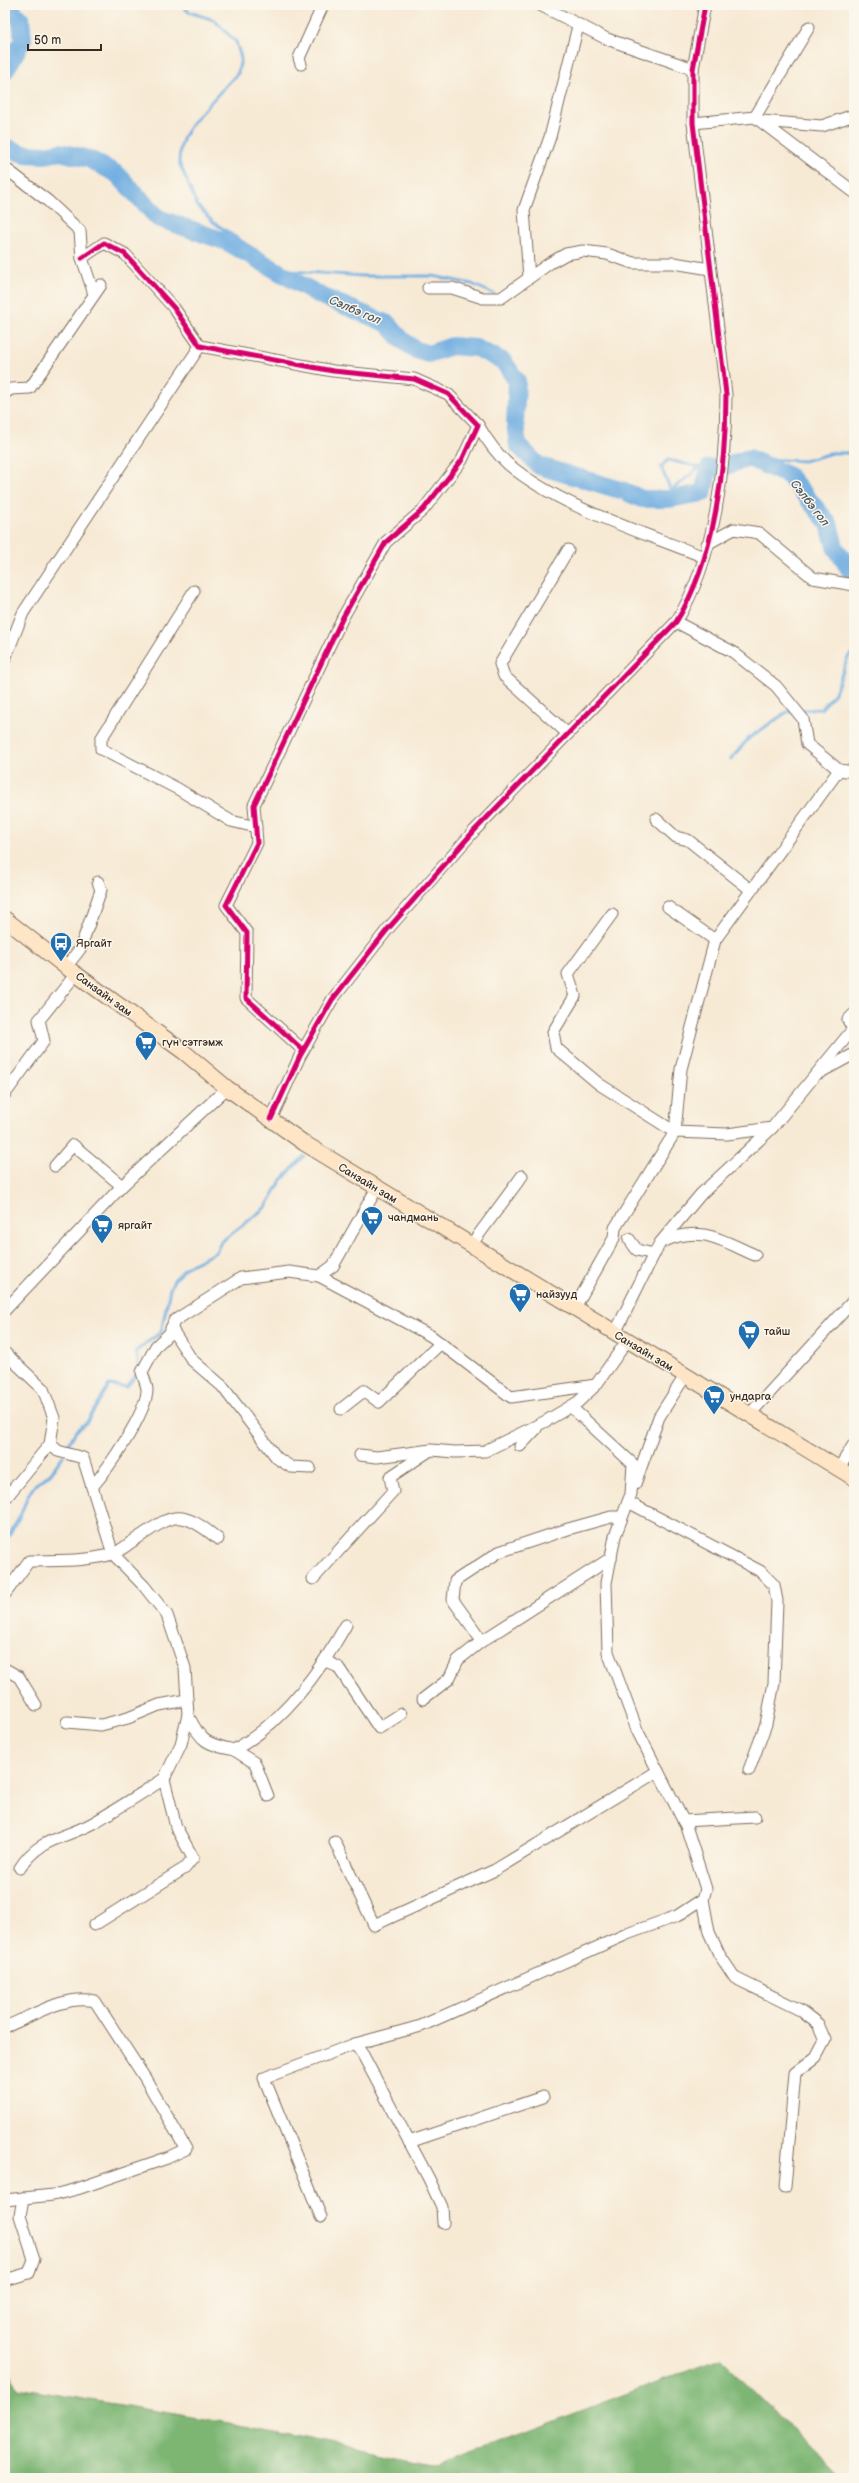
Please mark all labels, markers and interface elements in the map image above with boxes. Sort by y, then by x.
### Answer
scale bar [28,26,101,52]
text: 50 m [34,33,61,48]
water label: Сэлбэ гол [327,293,383,328]
water label: Сэлбэ гол [787,477,833,530]
bus stop icon: Яргайт [48,930,74,963]
place label: Яргайт [76,937,112,950]
street label: Санзайн зам [73,970,134,1019]
supermarket icon: гүн сэтгэмж [133,1029,159,1062]
place label: гүн сэтгэмж [162,1036,223,1049]
street label: Санзайн зам [336,1161,400,1206]
supermarket icon: чандмань [359,1204,385,1237]
place label: чандмань [388,1211,439,1224]
supermarket icon: яргайт [89,1212,115,1245]
place label: яргайт [118,1219,152,1232]
supermarket icon: найзууд [507,1281,533,1314]
place label: найзууд [536,1288,577,1301]
supermarket icon: тайш [736,1318,762,1351]
place label: тайш [764,1325,790,1338]
street label: Санзайн зам [612,1329,676,1374]
supermarket icon: ундарга [701,1383,727,1416]
place label: ундарга [730,1390,772,1403]

